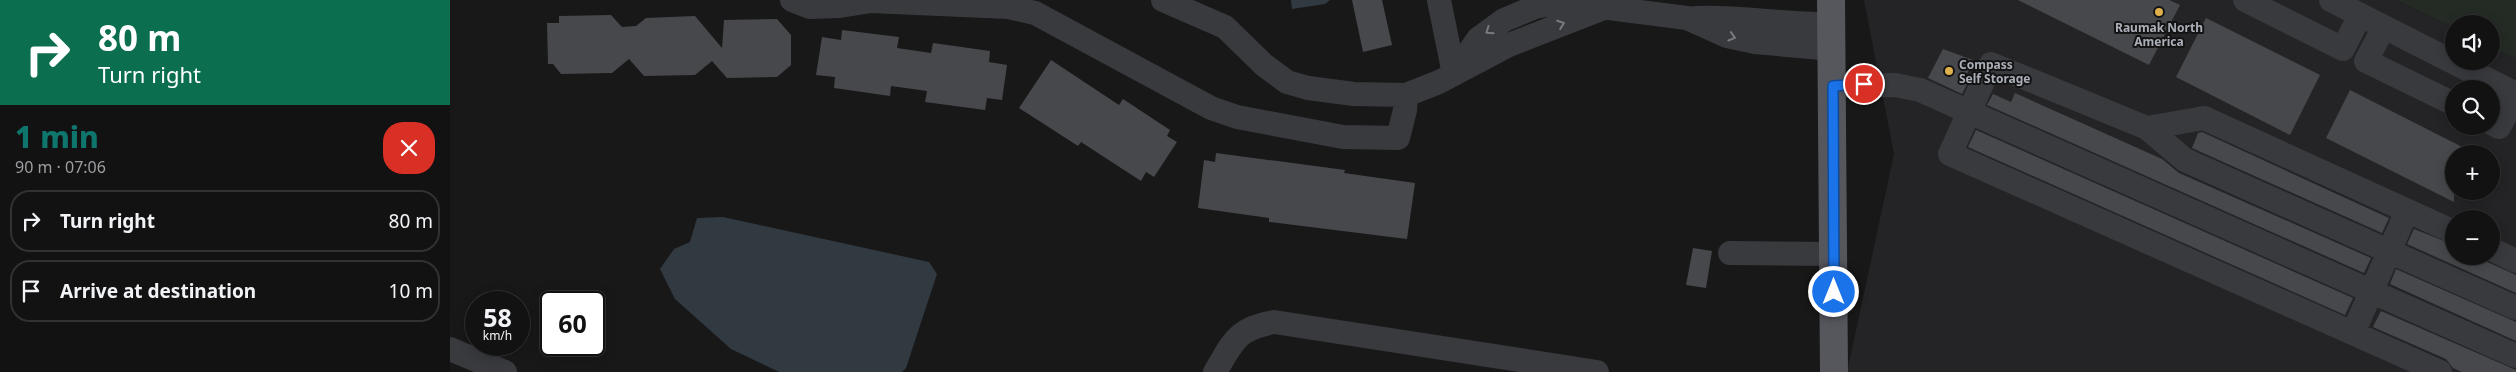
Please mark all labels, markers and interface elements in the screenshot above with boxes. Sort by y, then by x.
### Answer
marker: Raumak North America [2153,6,2165,18]
text: 80 m [98,14,181,61]
map controls [2445,15,2500,265]
button: sound [2445,15,2500,70]
place label: Raumak North America [2115,19,2203,50]
icon: right [15,20,80,85]
one-way arrow [1556,20,1565,30]
one-way arrow [1486,25,1495,34]
one-way arrow [1727,31,1735,41]
place label: Compass Self Storage [1959,56,2031,87]
text: Turn right [98,59,201,89]
pin [1843,63,1885,105]
marker: Compass Self Storage [1943,65,1955,77]
icon: arrive [1850,70,1878,98]
button: search [2445,80,2500,135]
text: 1 min [15,116,99,157]
button: close [383,122,435,174]
button: + [2445,145,2500,200]
text: 90 m · 07:06 [15,156,106,178]
icon: right [17,207,45,235]
text: Turn right [60,208,155,234]
text: 80 m [389,208,433,234]
button: − [2445,210,2500,265]
position arrow [1807,265,1859,317]
icon: arrive [17,277,45,305]
text: Arrive at destination [60,278,256,304]
text: 10 m [389,278,433,304]
speed limit sign: 60 [540,291,605,356]
text: 58 [483,300,512,334]
text: km/h [483,327,512,344]

